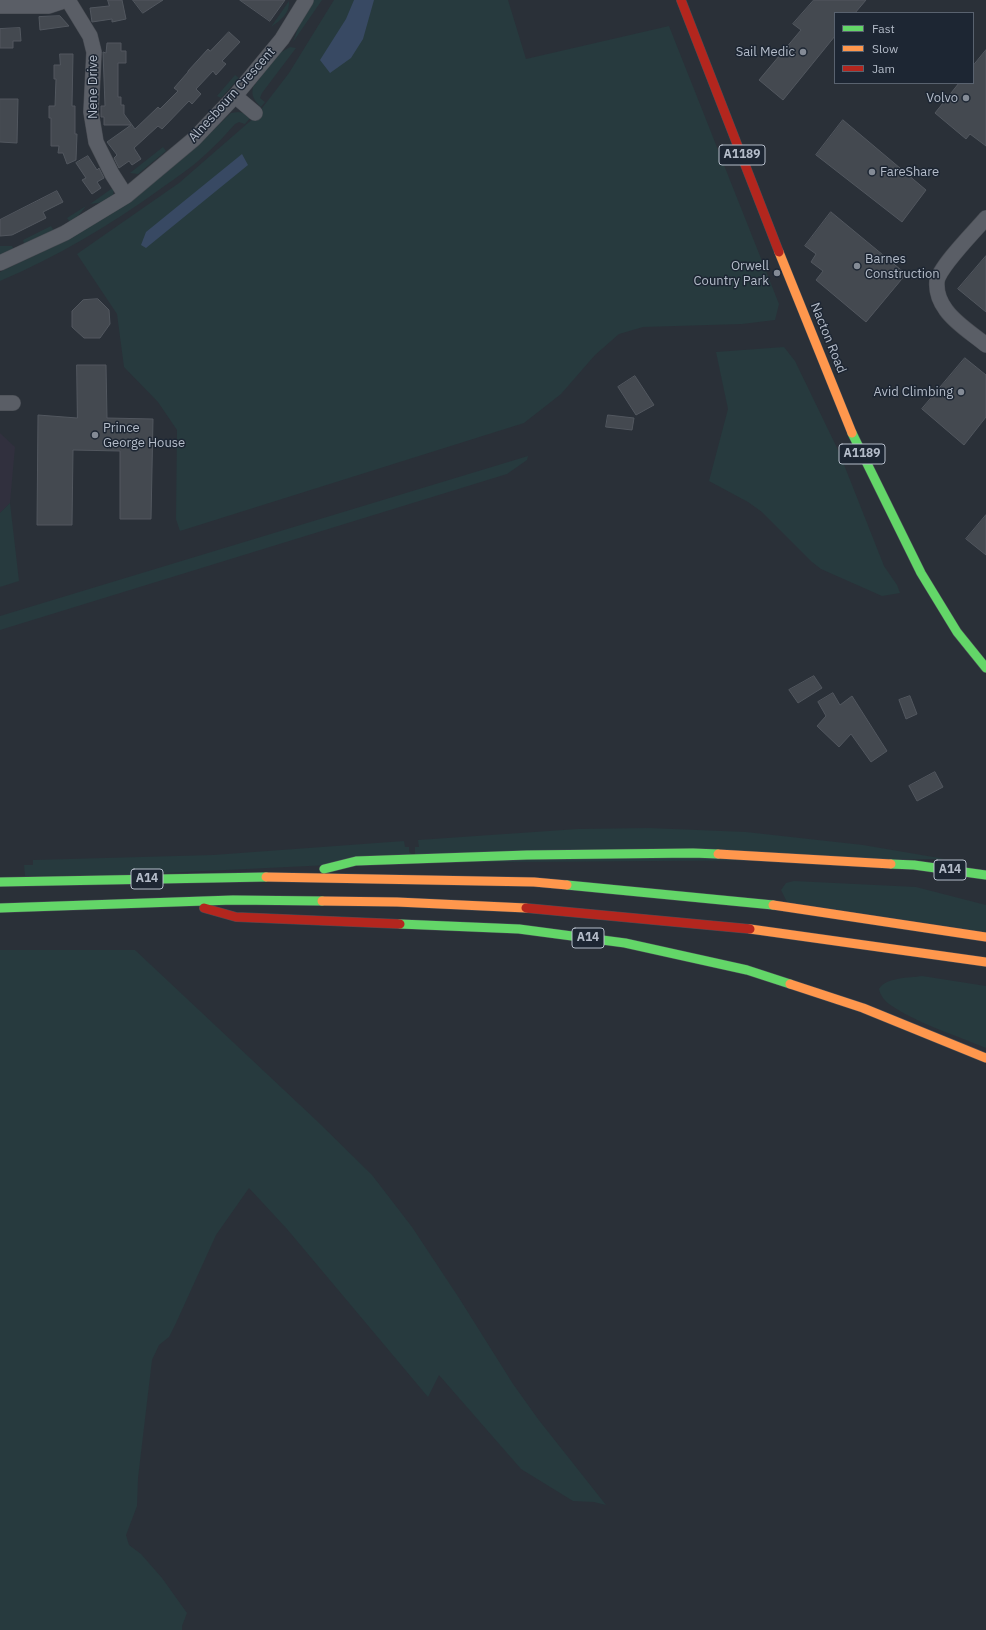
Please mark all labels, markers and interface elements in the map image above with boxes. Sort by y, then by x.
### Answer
legend [834,12,974,84]
text: Fast [872,21,895,36]
text: Slow [872,41,898,56]
street label: Alnesbourn Crescent [185,44,279,146]
place label: Sail Medic [736,44,795,60]
marker: Sail Medic [798,47,808,57]
street label: Nene Drive [85,55,101,119]
text: Jam [872,61,895,76]
place label: Volvo [926,90,958,106]
marker: Volvo [961,93,971,103]
road number: A1189 [719,145,765,165]
place label: FareShare [880,164,939,180]
marker: FareShare [867,167,877,177]
place label: Barnes Construction [865,251,940,282]
place label: Orwell Country Park [694,258,769,289]
marker: Barnes Construction [852,261,862,271]
marker: Orwell Country Park [772,268,782,278]
street label: Nacton Road [807,300,849,376]
place label: Avid Climbing [873,384,953,400]
marker: Avid Climbing [956,387,966,397]
place label: Prince George House [103,420,185,451]
marker: Prince George House [90,430,100,440]
road number: A1189 [839,444,885,464]
road number: A14 [934,860,966,880]
road number: A14 [131,869,163,889]
road number: A14 [572,928,604,948]

